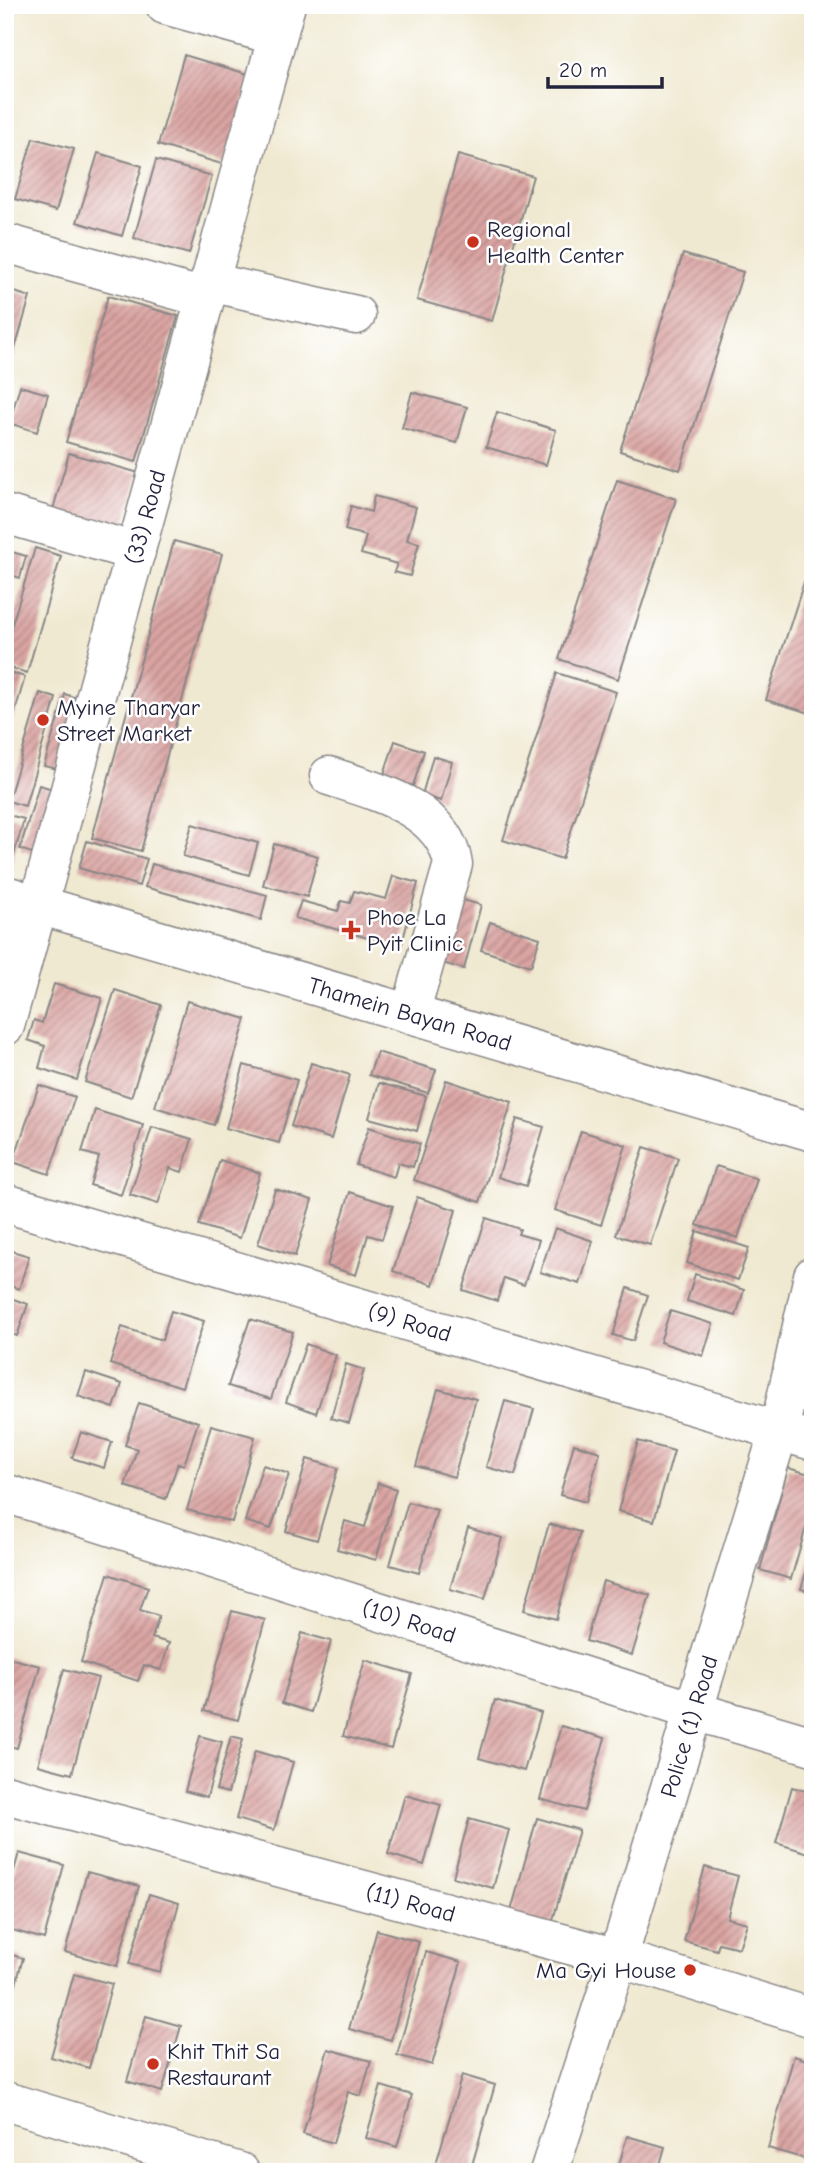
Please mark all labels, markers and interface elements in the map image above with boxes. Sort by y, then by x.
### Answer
scale bar [548,46,662,90]
text: 20 m [559,58,607,82]
place label: Regional Health Center [487,216,624,269]
marker: Regional Health Center [465,234,481,250]
street label: (33) Road [119,467,171,567]
place label: Myine Tharyar Street Market [57,694,201,747]
marker: Myine Tharyar Street Market [35,712,51,728]
place label: Phoe La Pyit Clinic [367,904,463,957]
marker: Phoe La Pyit Clinic [341,920,361,940]
street label: Thamein Bayan Road [305,971,515,1056]
street label: (9) Road [365,1297,455,1347]
street label: (10) Road [359,1593,459,1648]
street label: Police (1) Road [654,1652,723,1801]
street label: (11) Road [363,1878,458,1927]
place label: Ma Gyi House [536,1957,676,1984]
marker: Ma Gyi House [682,1962,698,1978]
place label: Khit Thit Sa Restaurant [167,2038,280,2091]
marker: Khit Thit Sa Restaurant [145,2056,161,2072]

